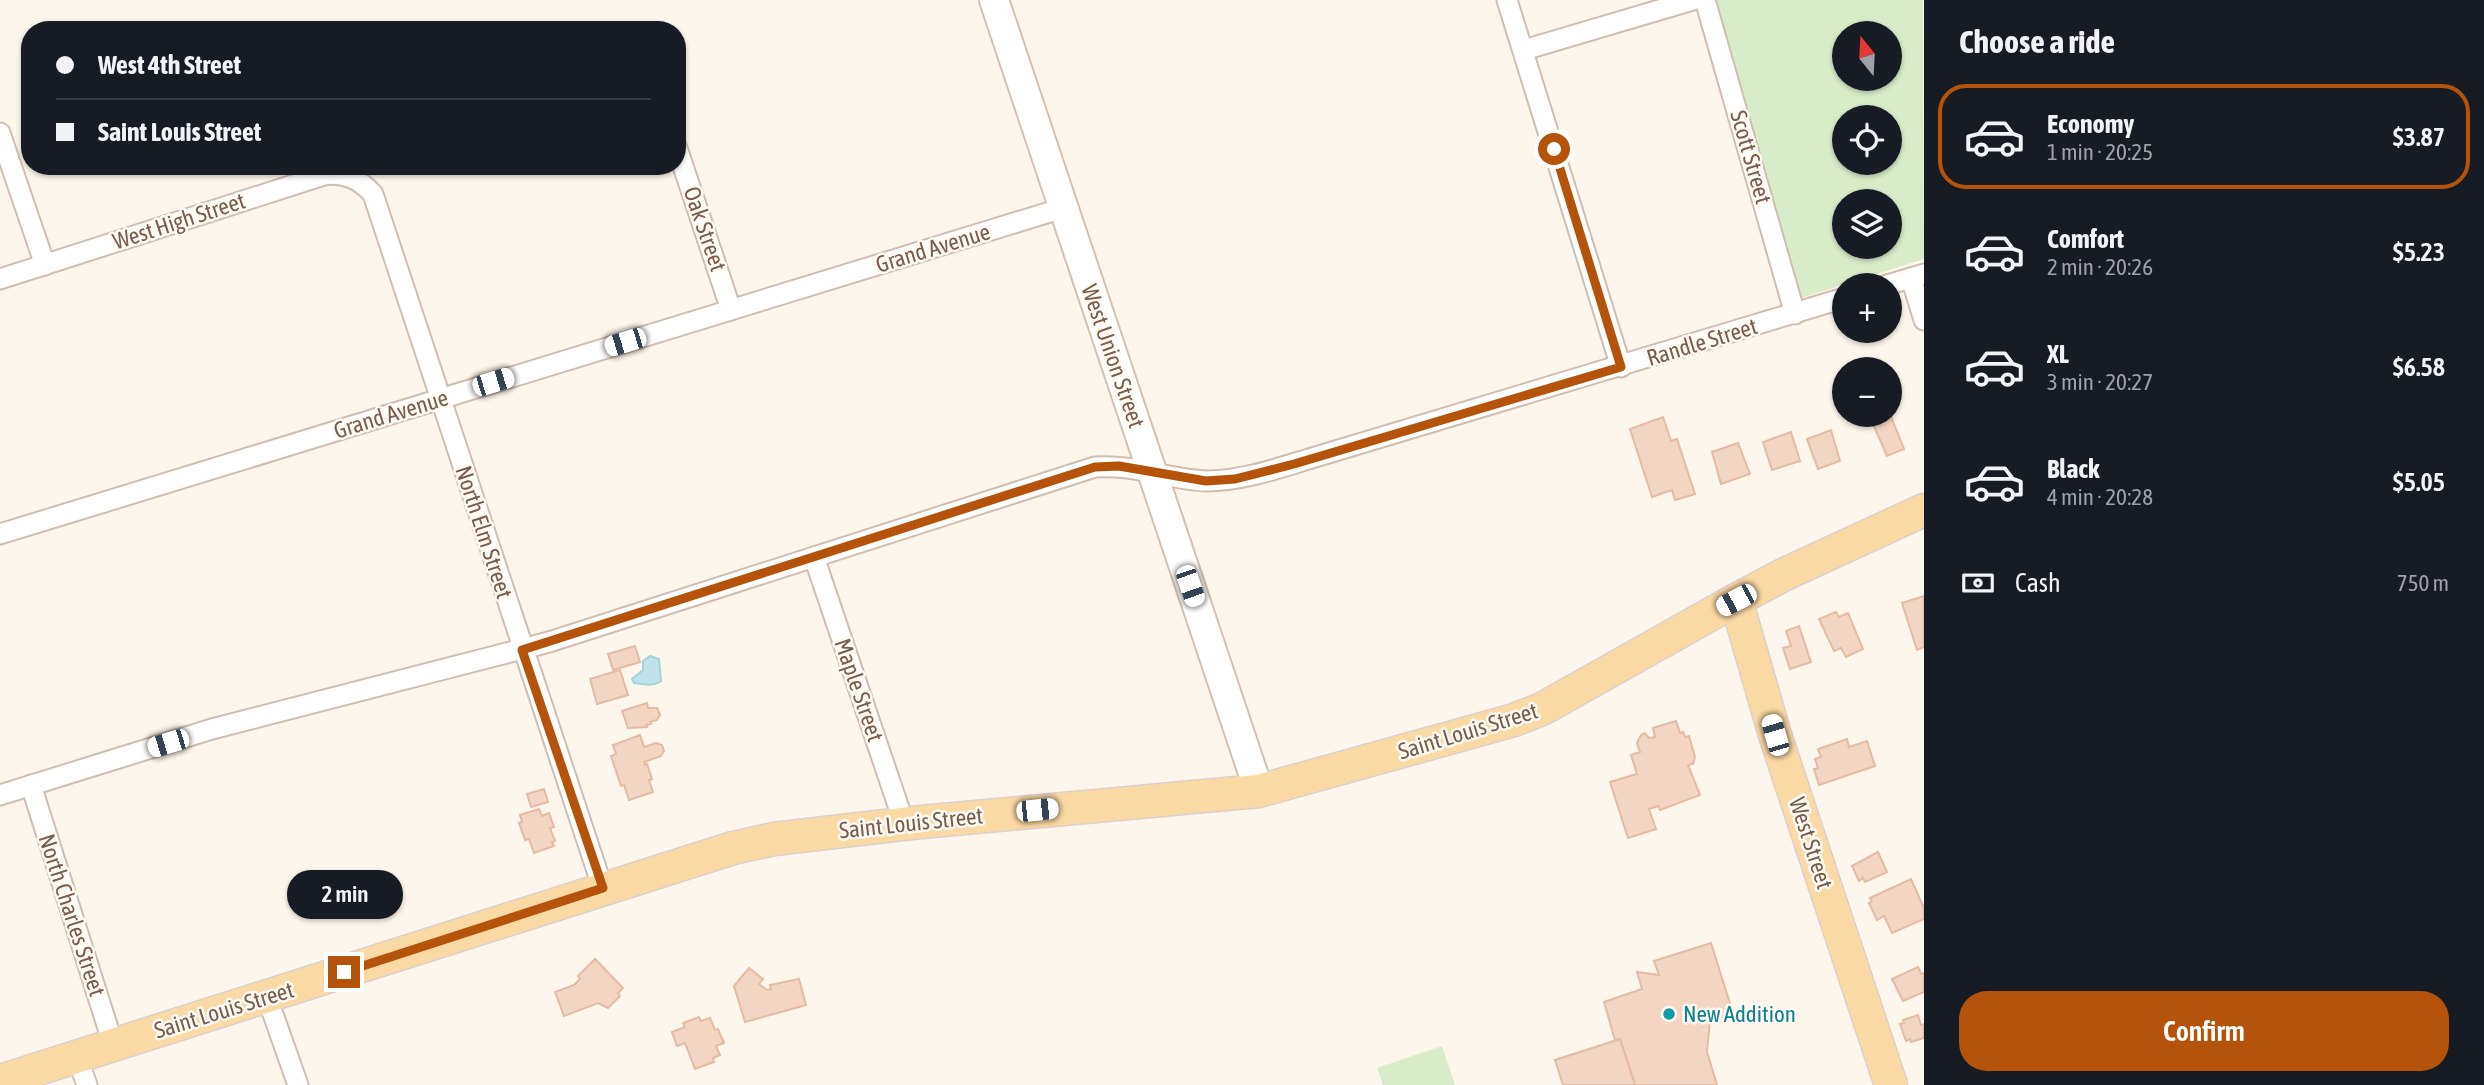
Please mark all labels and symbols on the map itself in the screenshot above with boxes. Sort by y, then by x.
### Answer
north arrow [1832,21,1902,91]
street label: Scott Street [1725,107,1777,207]
route start [1538,133,1570,165]
street label: Oak Street [678,183,732,275]
street label: West High Street [110,187,248,255]
street label: Grand Avenue [873,218,993,278]
street label: West Union Street [1076,281,1150,431]
street label: Randle Street [1644,313,1760,371]
car [602,326,649,358]
car [470,366,517,398]
street label: Grand Avenue [331,384,451,444]
street label: North Elm Street [450,462,518,602]
car [1174,563,1207,609]
car [1713,581,1760,619]
street label: Maple Street [829,635,889,745]
street label: Saint Louis Street [1395,697,1541,765]
car [1760,712,1791,758]
car [145,727,192,759]
street label: West Street [1784,794,1838,892]
car [1016,797,1059,823]
street label: Saint Louis Street [838,803,984,843]
street label: North Charles Street [34,831,110,999]
callout: 2 min [286,870,402,920]
route end [328,956,360,988]
street label: Saint Louis Street [151,976,297,1044]
place label: New Addition [1683,1001,1796,1027]
marker: New Addition [1661,1006,1677,1022]

